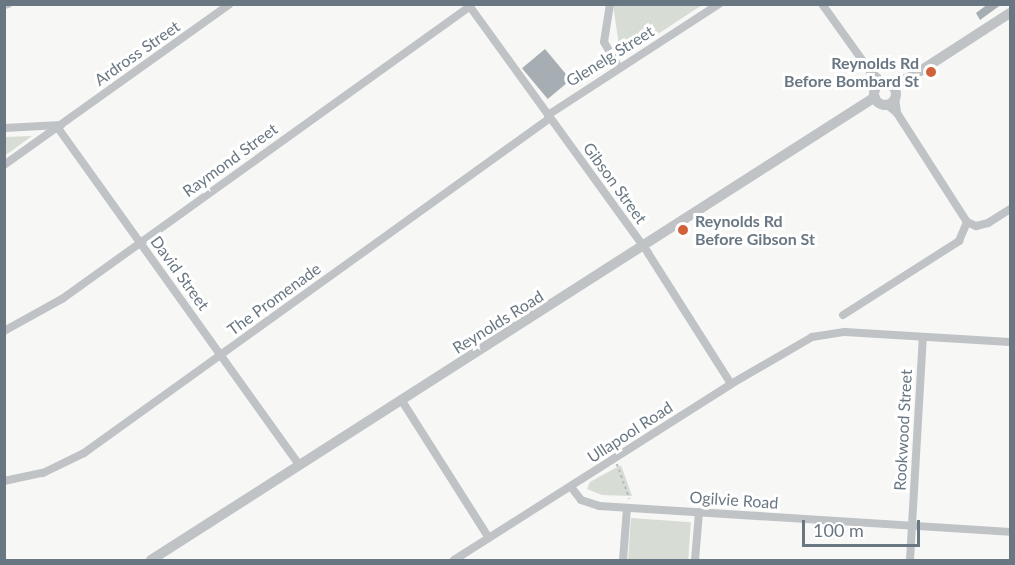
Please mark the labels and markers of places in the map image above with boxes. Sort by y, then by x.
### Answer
place label: Reynolds Rd Before Bombard St [784,53,919,91]
marker: Reynolds Rd Before Bombard St [924,65,938,79]
place label: Reynolds Rd Before Gibson St [695,211,815,249]
marker: Reynolds Rd Before Gibson St [676,223,690,237]

